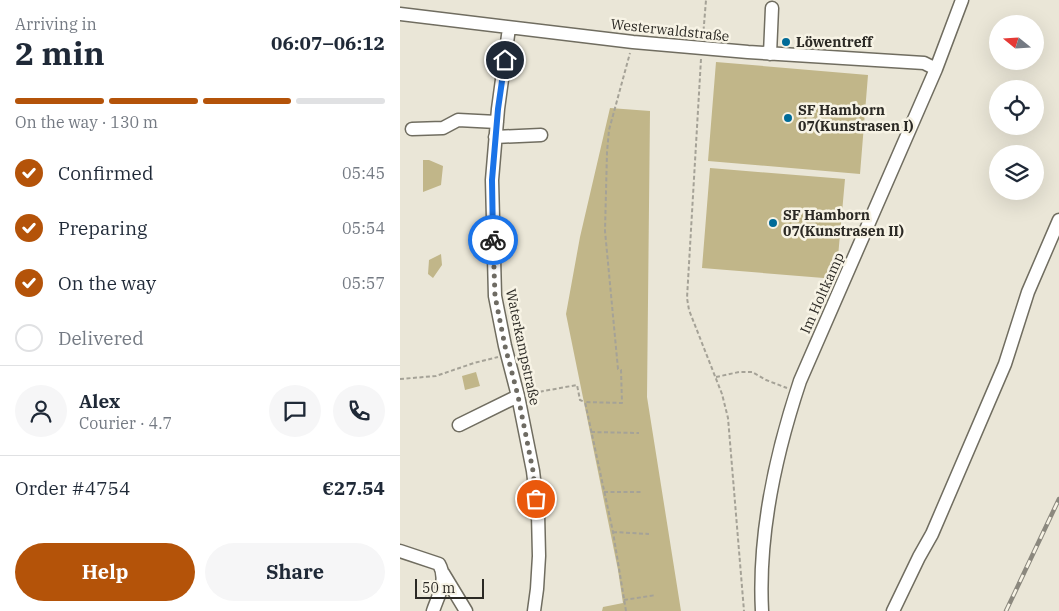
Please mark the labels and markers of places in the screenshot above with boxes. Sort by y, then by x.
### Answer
place label: Löwentreff [796,33,874,51]
marker: Löwentreff [780,36,792,48]
pin [484,39,526,81]
place label: SF Hamborn 07(Kunstrasen I) [798,101,914,135]
marker: SF Hamborn 07(Kunstrasen I) [782,112,794,124]
place label: SF Hamborn 07(Kunstrasen II) [783,206,904,240]
marker: SF Hamborn 07(Kunstrasen II) [767,217,779,229]
pin [515,478,557,520]

